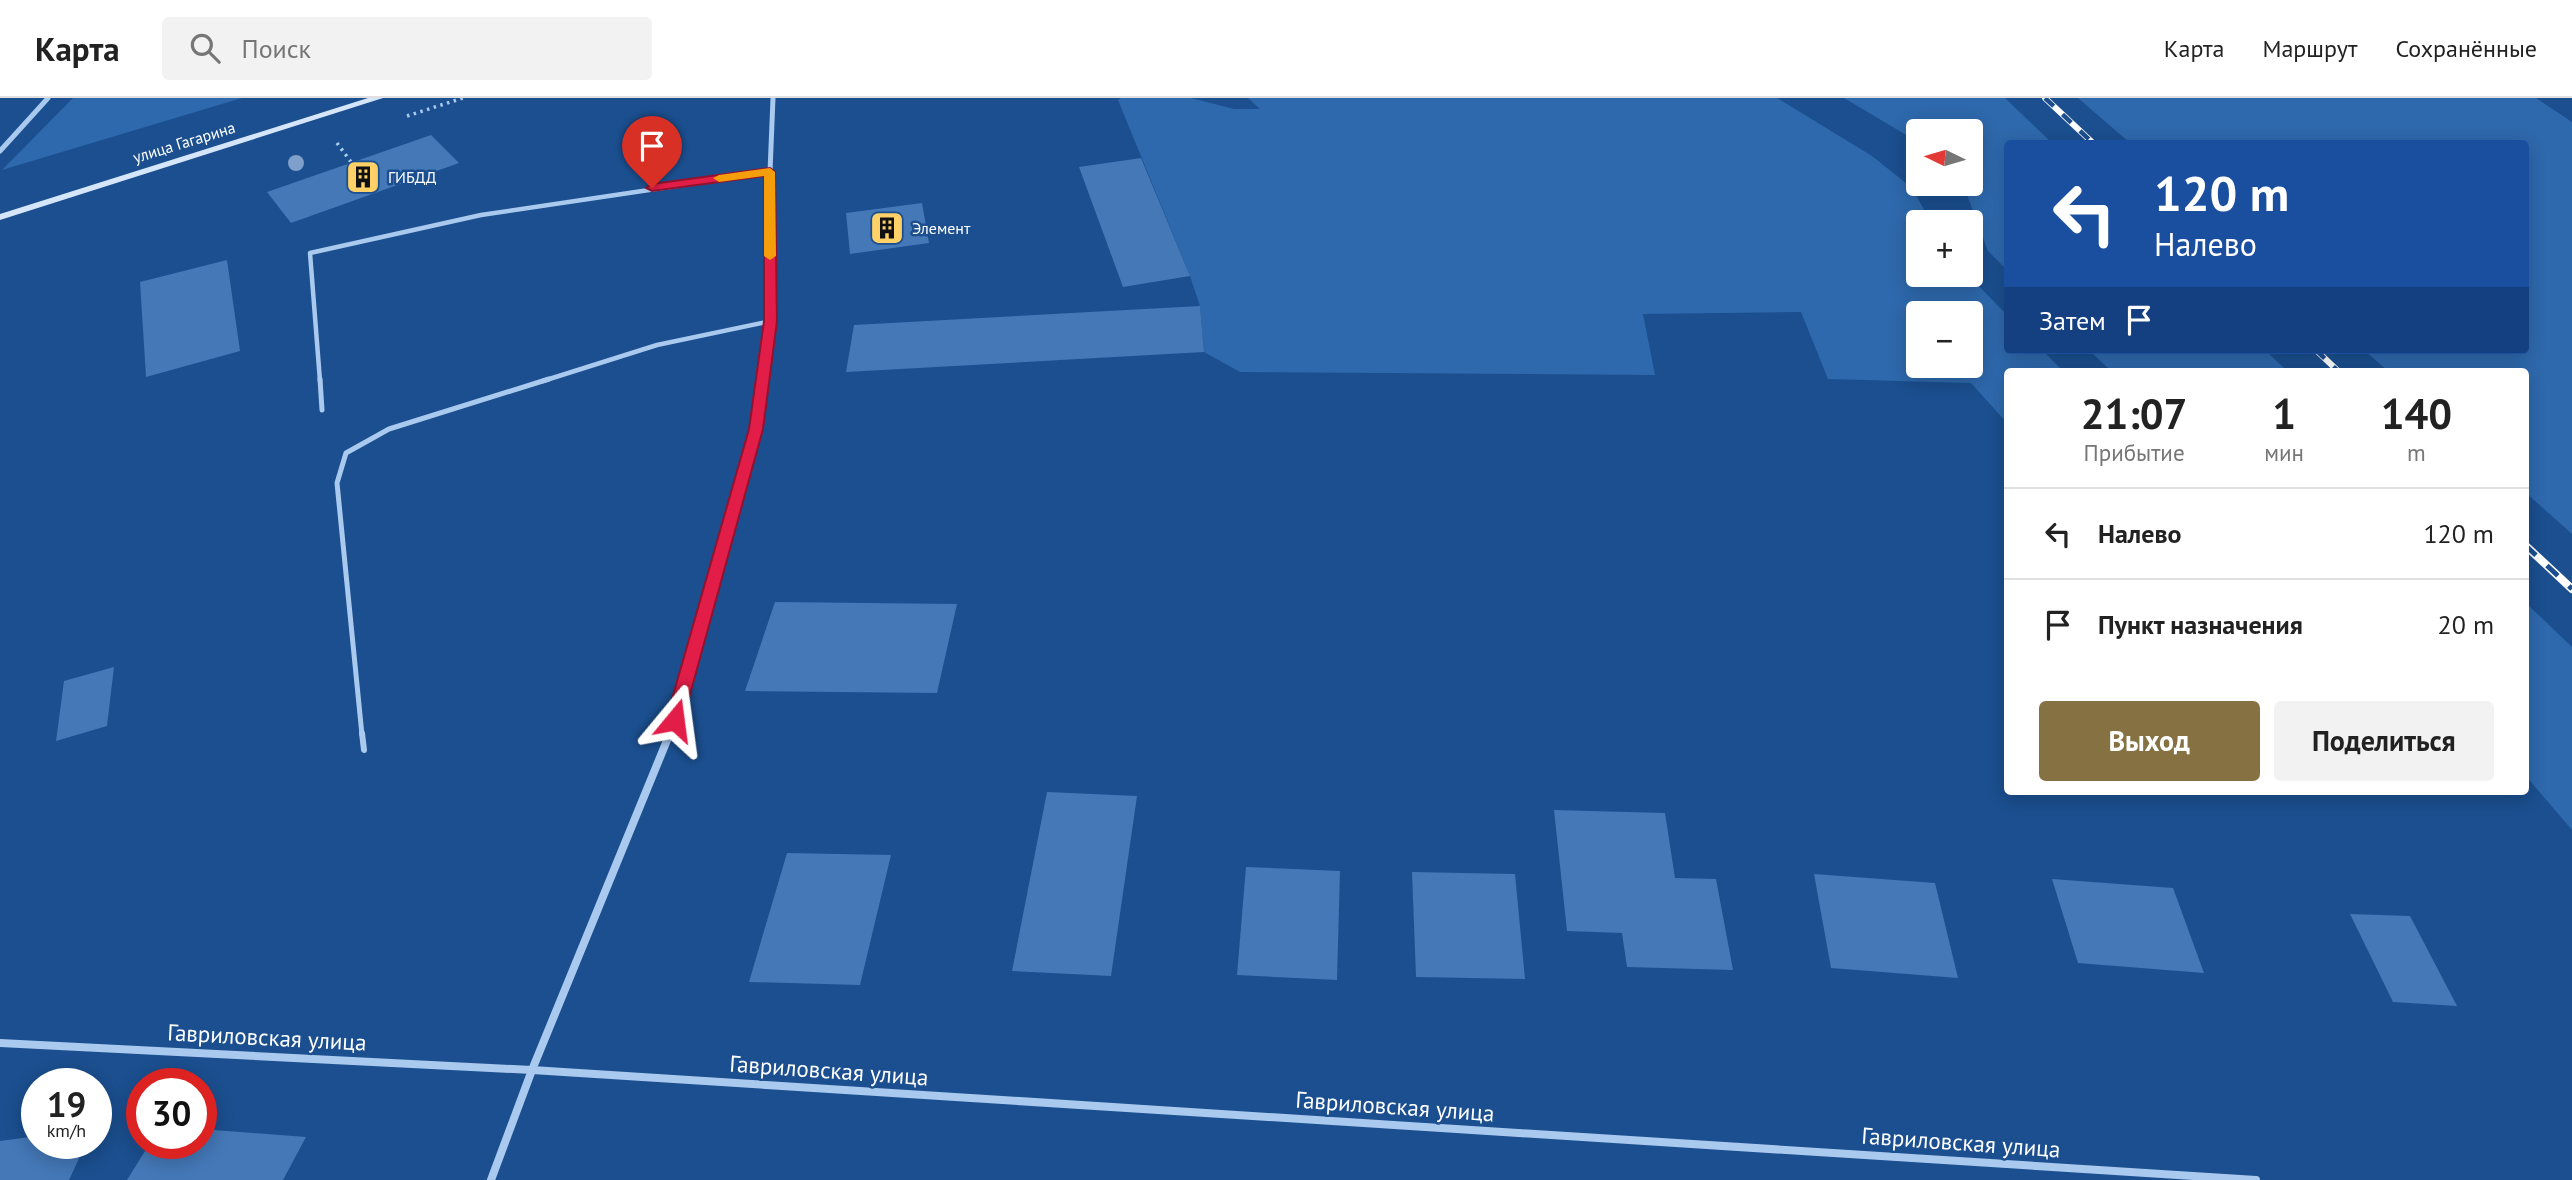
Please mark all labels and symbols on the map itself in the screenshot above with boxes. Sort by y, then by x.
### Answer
pin [622,116,682,188]
street label: улица Гагарина [130,117,238,167]
north arrow [1906,119,1983,196]
building icon: ГИБДД [344,158,382,196]
place label: ГИБДД [388,167,437,187]
building icon: Элемент [868,209,906,247]
place label: Элемент [912,218,971,238]
position arrow [638,683,712,757]
street label: Гавриловская улица [167,1017,367,1057]
street label: Гавриловская улица [729,1049,929,1091]
speed limit sign: 30 [126,1068,217,1159]
street label: Гавриловская улица [1295,1085,1495,1127]
street label: Гавриловская улица [1861,1121,2061,1163]

